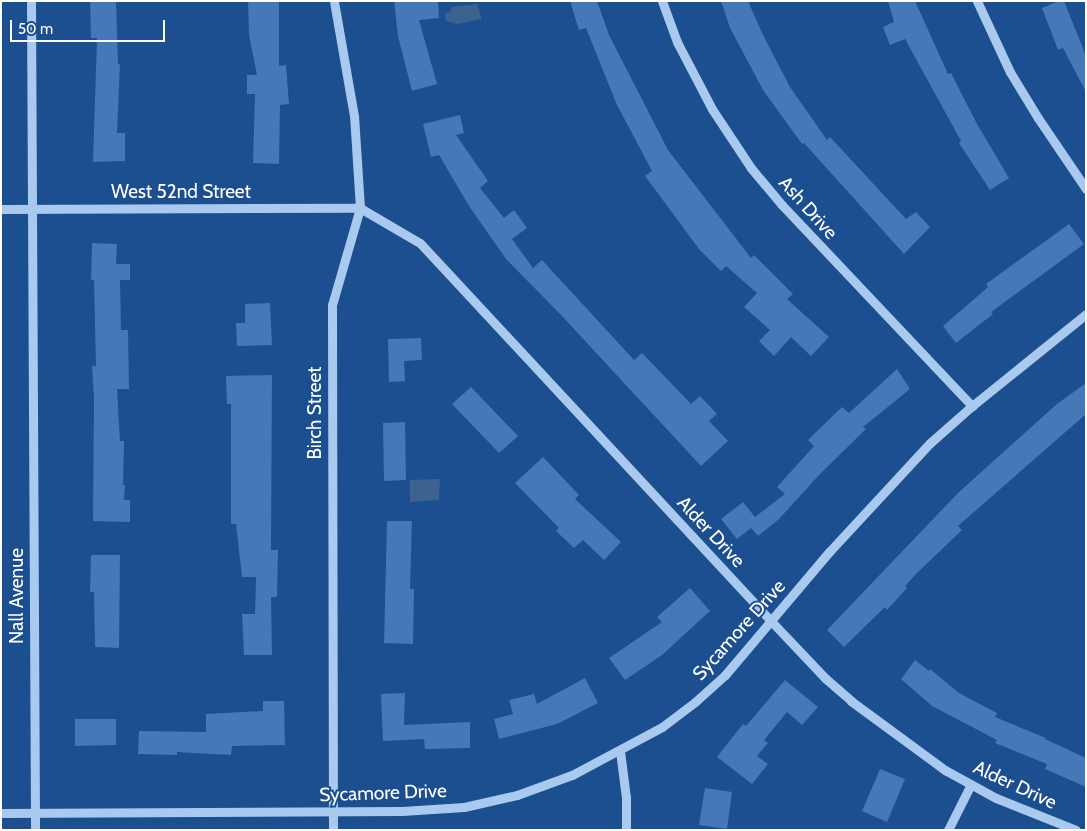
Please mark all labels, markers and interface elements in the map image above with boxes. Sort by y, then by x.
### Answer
scale bar [12,10,168,42]
text: 50 m [18,20,53,38]
street label: Ash Drive [774,172,842,244]
street label: West 52nd Street [111,181,251,203]
street label: Birch Street [304,366,326,460]
street label: Alder Drive [672,492,750,572]
street label: Nall Avenue [6,548,28,644]
street label: Sycamore Drive [688,575,790,685]
street label: Alder Drive [970,756,1060,814]
street label: Sycamore Drive [319,779,447,807]

